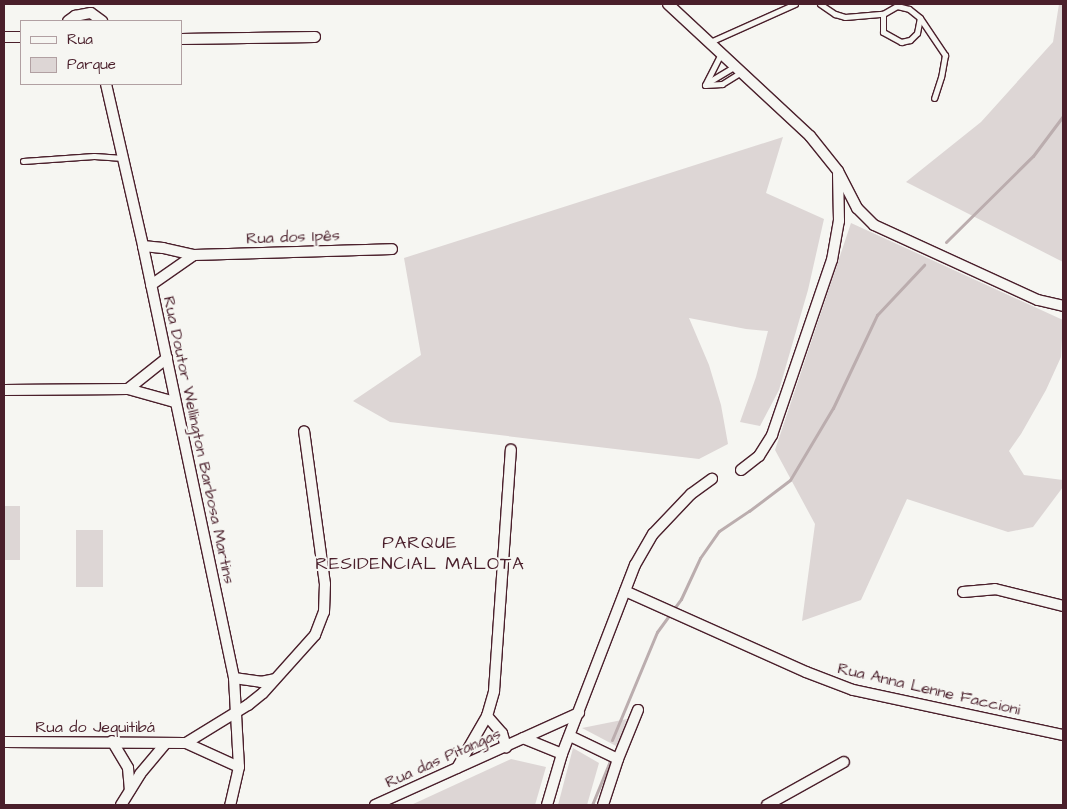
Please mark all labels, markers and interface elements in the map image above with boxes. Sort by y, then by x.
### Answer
legend [20,20,182,85]
text: Rua [67,29,93,50]
text: Parque [67,54,116,75]
street label: Rua dos Ipês [246,226,340,248]
street label: Rua Doutor Wellington Barbosa Martins [159,294,239,586]
district label: PARQUE RESIDENCIAL MALOTA [313,533,527,576]
street label: Rua Anna Lenne Faccioni [836,659,1022,719]
street label: Rua do Jequitibá [35,717,155,737]
street label: Rua das Pitangas [382,724,504,792]

